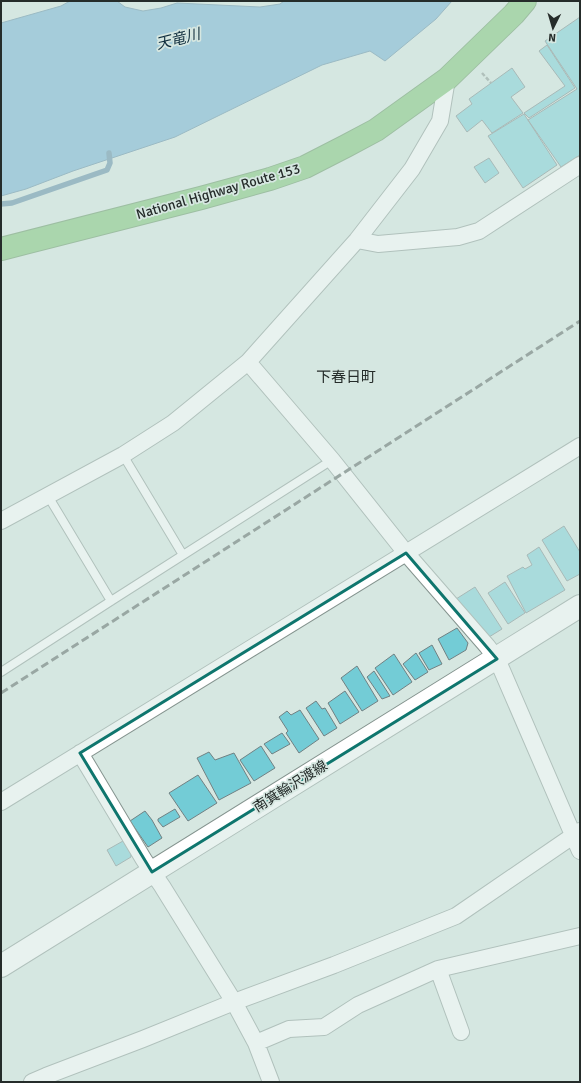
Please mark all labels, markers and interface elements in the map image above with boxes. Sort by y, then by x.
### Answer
north arrow [533,8,573,48]
water label: 天竜川 [154,24,204,53]
text: N [548,31,557,44]
street label: National Highway Route 153 [134,160,302,223]
district label: 下春日町 [316,368,376,386]
street label: 南箕輪沢渡線 [250,757,330,816]

